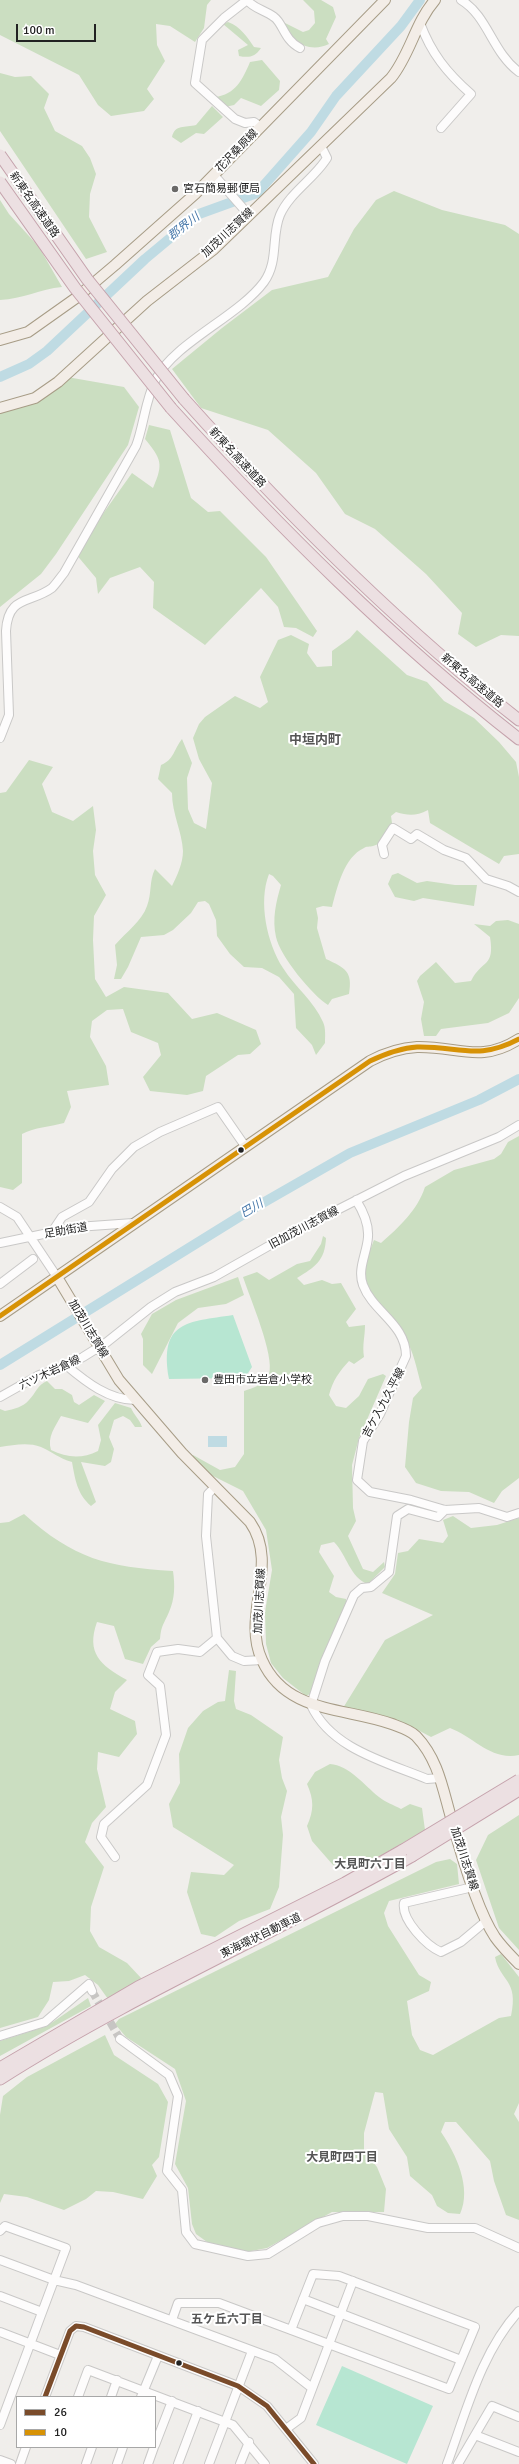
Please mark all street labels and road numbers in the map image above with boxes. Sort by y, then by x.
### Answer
street label: 花沢桑原線 [213,127,261,175]
street label: 新東名高速道路 [7,170,61,240]
street label: 加茂川志賀線 [199,206,257,260]
street label: 新東名高速道路 [206,425,268,491]
street label: 新東名高速道路 [438,651,506,711]
street label: 旧加茂川志賀線 [267,1204,341,1252]
street label: 足助街道 [43,1221,89,1241]
street label: 加茂川志賀線 [65,1297,111,1361]
street label: 六ツ木岩倉線 [17,1353,83,1393]
street label: 吉ケ入九久平線 [360,1366,408,1440]
street label: 加茂川志賀線 [252,1568,268,1634]
street label: 加茂川志賀線 [448,1826,480,1892]
street label: 東海環状自動車道 [219,1911,303,1961]

